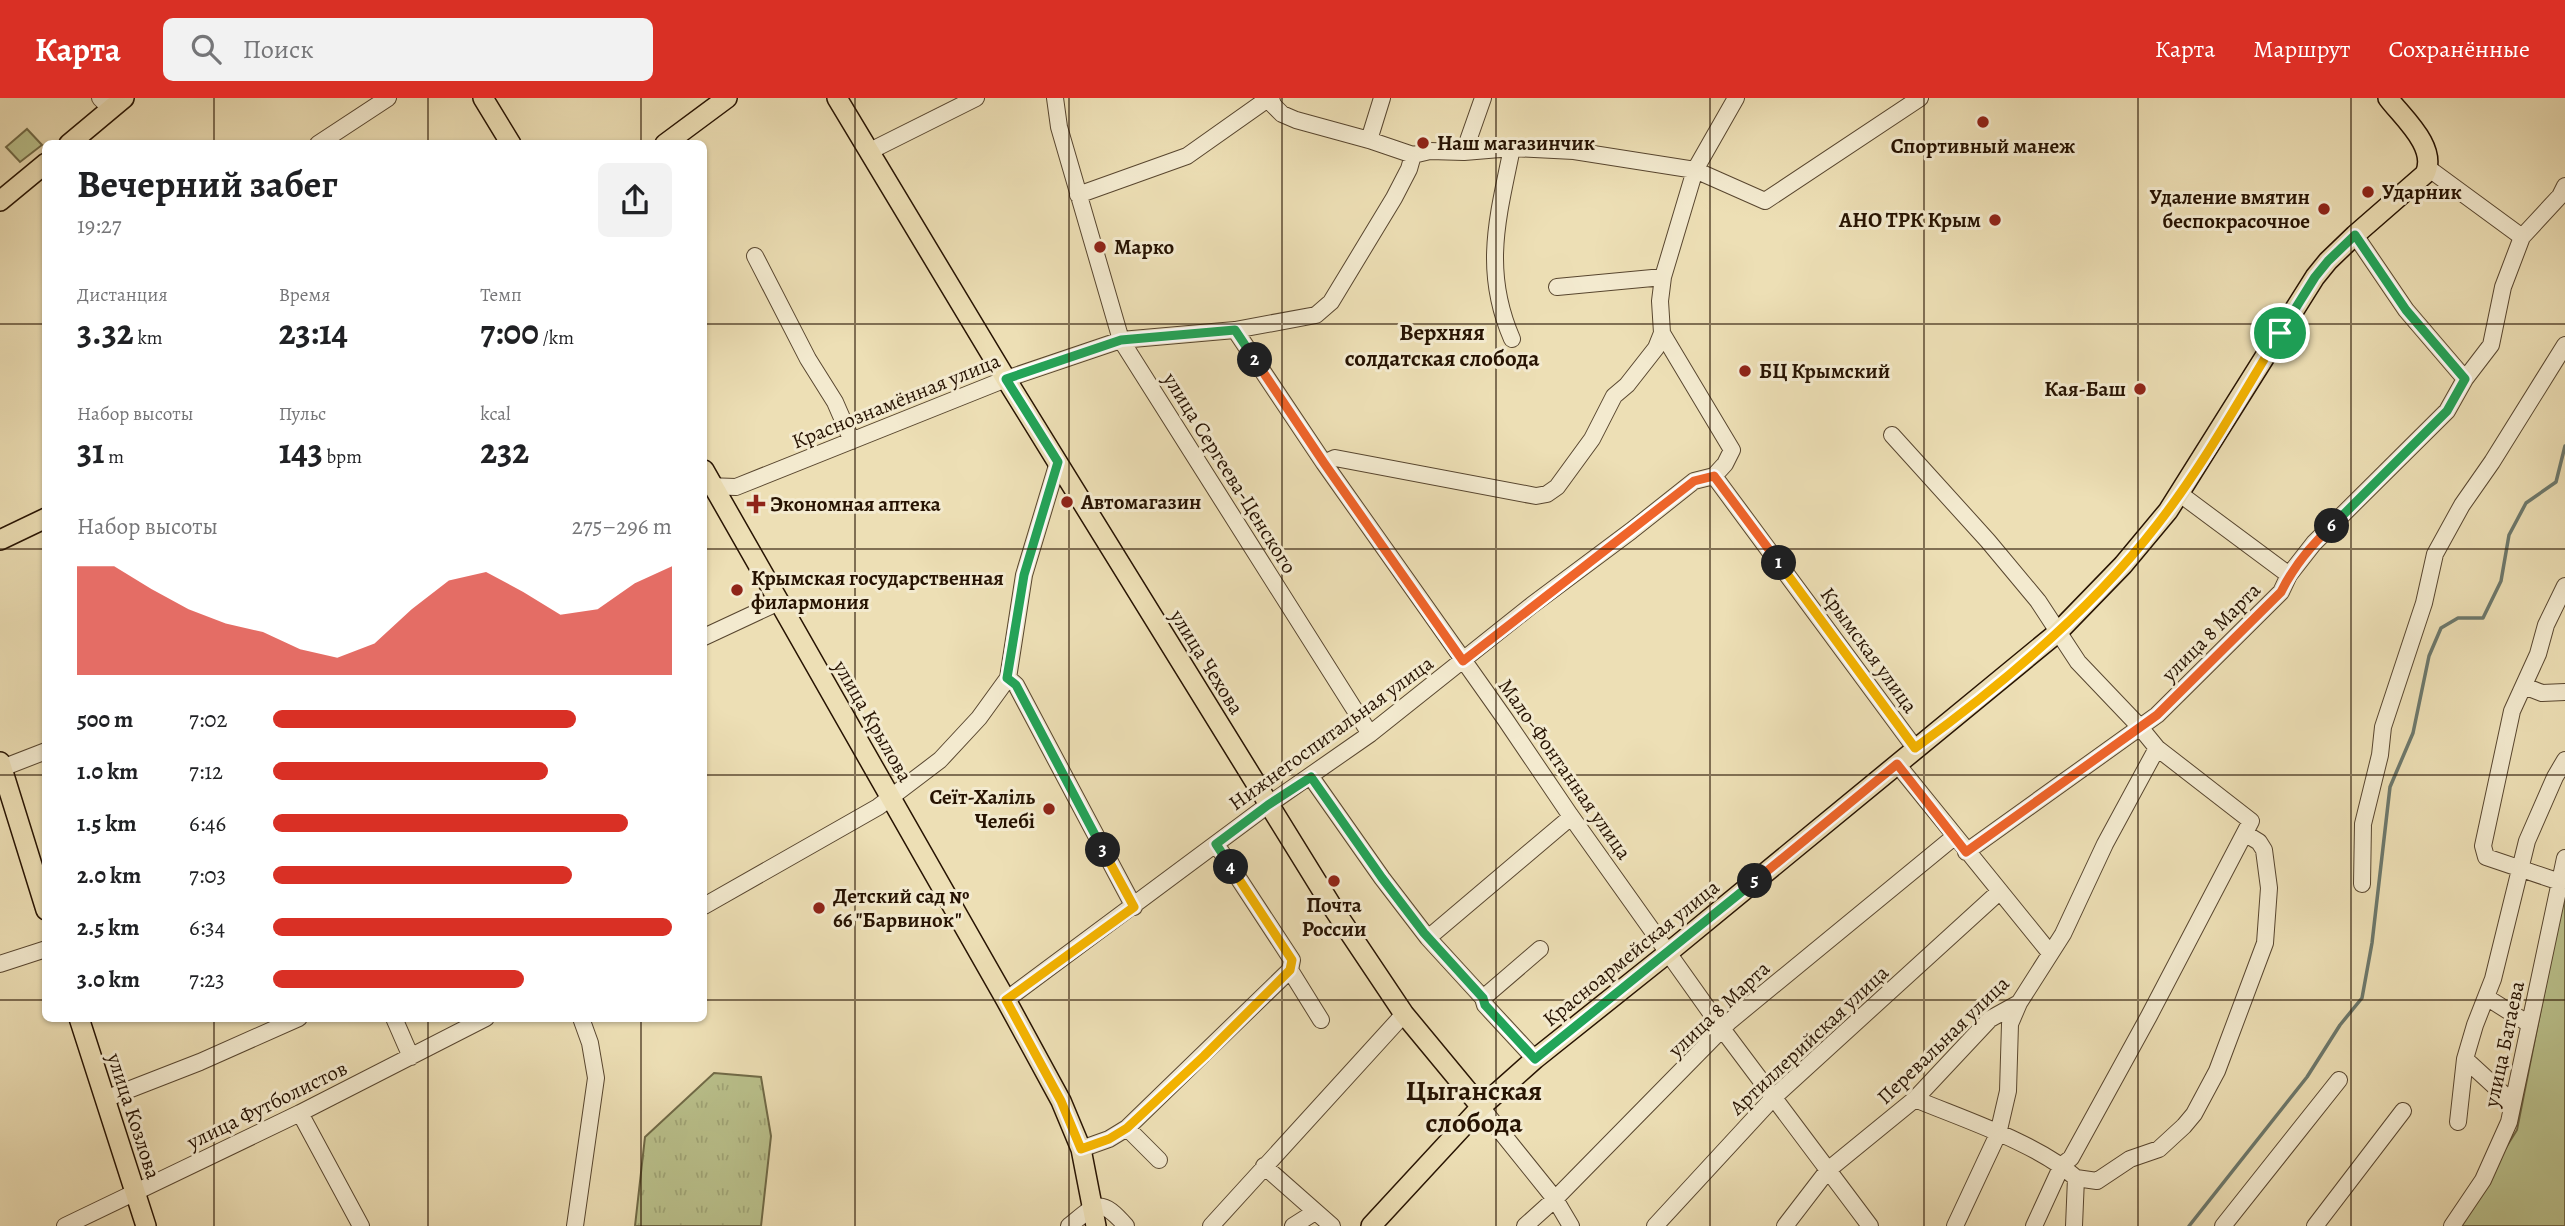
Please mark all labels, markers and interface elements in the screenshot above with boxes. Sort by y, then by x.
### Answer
search box [163,18,653,81]
text: Карта [35,27,121,72]
icon: search [187,30,225,68]
text: Поиск [243,32,314,67]
text: Карта [2155,33,2215,65]
text: Маршрут [2253,33,2351,65]
text: Сохранённые [2389,33,2530,65]
marker: Спортивный манеж [1975,114,1991,130]
place label: Наш магазинчик [1437,129,1595,157]
place label: Спортивный манеж [1891,132,2075,160]
marker: Наш магазинчик [1415,135,1431,151]
text: Вечерний забег [77,158,338,210]
button: share [598,163,672,237]
place label: Ударник [2382,178,2462,206]
place label: Удаление вмятин беспокрасочное [2149,183,2310,235]
marker: Ударник [2360,184,2376,200]
marker: Удаление вмятин беспокрасочное [2316,201,2332,217]
place label: АНО ТРК Крым [1838,206,1981,234]
text: 19:27 [77,210,121,241]
marker: АНО ТРК Крым [1987,212,2003,228]
place label: Марко [1114,233,1175,261]
marker: Марко [1092,239,1108,255]
text: Дистанция [77,282,168,308]
text: Время [279,282,330,308]
text: Темп [480,282,522,308]
pin [2250,303,2310,363]
text: 3.32 [77,308,134,356]
text: 23:14 [279,308,348,356]
text: 7:00 [480,308,539,356]
icon: arrive [2261,314,2299,352]
district label: Верхняя солдатская слобода [1345,317,1539,374]
text: km [134,325,163,351]
text: /km [539,325,574,351]
pin: 2 [1238,342,1272,378]
street label: Краснознамённая улица [788,346,1005,456]
text: 2 [1250,346,1259,372]
place label: БЦ Крымский [1759,357,1890,385]
marker: БЦ Крымский [1737,363,1753,379]
street label: улица Сергеева-Ценского [1156,366,1303,579]
place label: Кая-Баш [2044,375,2126,403]
marker: Кая-Баш [2132,381,2148,397]
text: Набор высоты [77,401,193,427]
text: Пульс [279,401,326,427]
text: kcal [480,401,511,427]
text: 31 [77,427,105,475]
text: 143 [279,427,323,475]
text: 232 [480,427,529,475]
text: m [105,444,124,470]
text: bpm [323,444,362,470]
place label: Автомагазин [1080,488,1201,516]
place label: Экономная аптека [770,490,941,518]
marker: Автомагазин [1059,494,1075,510]
marker: Экономная аптека [748,496,764,512]
pin: 6 [2314,508,2350,544]
text: Набор высоты [77,511,218,542]
text: 275–296 m [572,511,672,542]
text: 6 [2327,512,2336,538]
pin: 1 [1762,546,1796,580]
text: 1 [1775,549,1782,575]
place label: Крымская государственная филармония [751,564,1004,616]
street label: улица 8 Марта [2155,576,2267,688]
street label: Крымская улица [1814,581,1924,719]
marker: Крымская государственная филармония [729,582,745,598]
street label: улица Чехова [1163,603,1251,720]
street label: Нижнегоспитальная улица [1223,649,1439,817]
street label: улица Крылова [826,654,919,787]
street label: Мало-Фонтанная улица [1492,673,1638,865]
text: 500 m [77,704,133,735]
text: 7:02 [189,704,227,735]
text: 1.0 km [77,756,138,787]
text: 7:12 [189,756,223,787]
place label: Сеїт-Халіль Челебі [929,783,1035,835]
marker: Сеїт-Халіль Челебі [1041,801,1057,817]
text: 1.5 km [77,808,137,839]
text: 6:46 [189,808,226,839]
pin: 3 [1086,832,1120,868]
text: 3 [1098,836,1107,862]
pin: 4 [1214,850,1248,884]
text: 4 [1226,853,1235,879]
text: 2.0 km [77,860,141,891]
text: 7:03 [189,860,226,891]
pin: 5 [1738,864,1772,898]
text: 5 [1750,867,1759,893]
marker: Почта России [1326,873,1342,889]
street label: Красноармейская улица [1537,873,1725,1033]
place label: Детский сад № 66 "Барвинок" [833,882,969,934]
place label: Почта России [1302,891,1366,943]
marker: Детский сад № 66 "Барвинок" [811,900,827,916]
text: 2.5 km [77,912,139,943]
text: 6:34 [189,912,225,943]
street label: улица 8 Марта [1661,954,1776,1064]
street label: Артиллерийская улица [1723,959,1895,1122]
text: 3.0 km [77,964,140,995]
text: 7:23 [189,964,225,995]
street label: Перевальная улица [1871,969,2015,1110]
street label: улица Батаева [2477,978,2531,1111]
street label: улица Козлова [100,1048,168,1183]
street label: улица Футболистов [181,1054,352,1156]
district label: Цыганская слобода [1406,1072,1542,1142]

